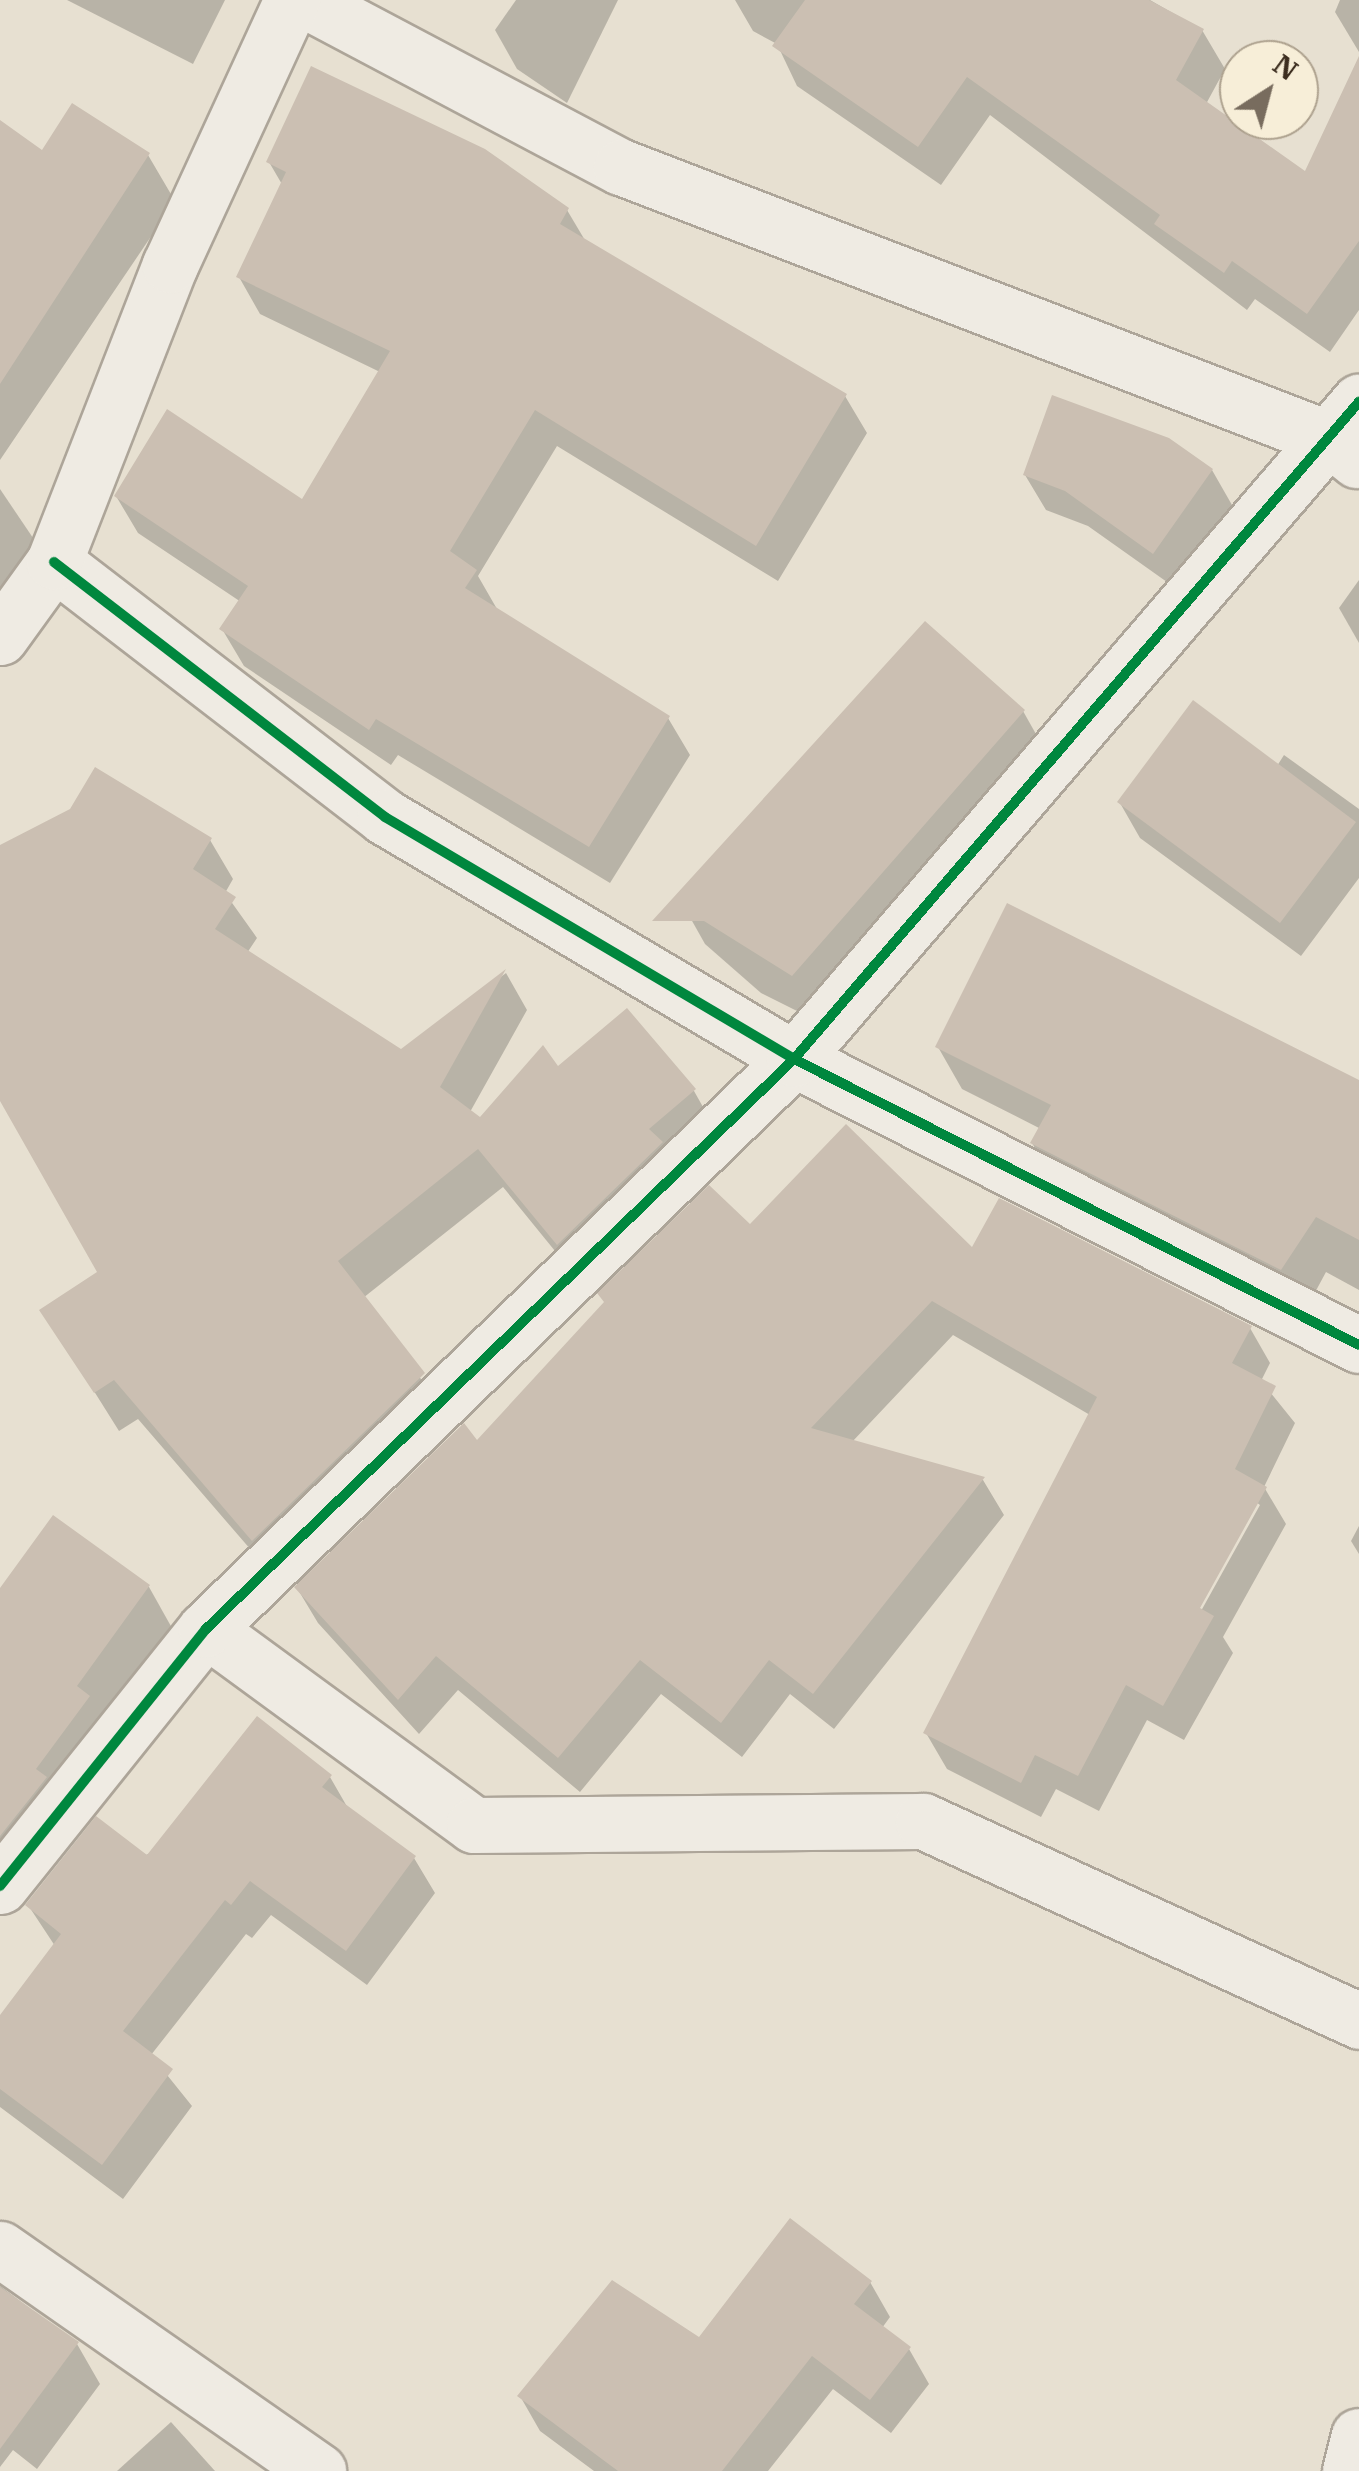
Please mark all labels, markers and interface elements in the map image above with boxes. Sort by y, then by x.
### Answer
north arrow [1219,40,1319,140]
text: N [1266,45,1306,88]

